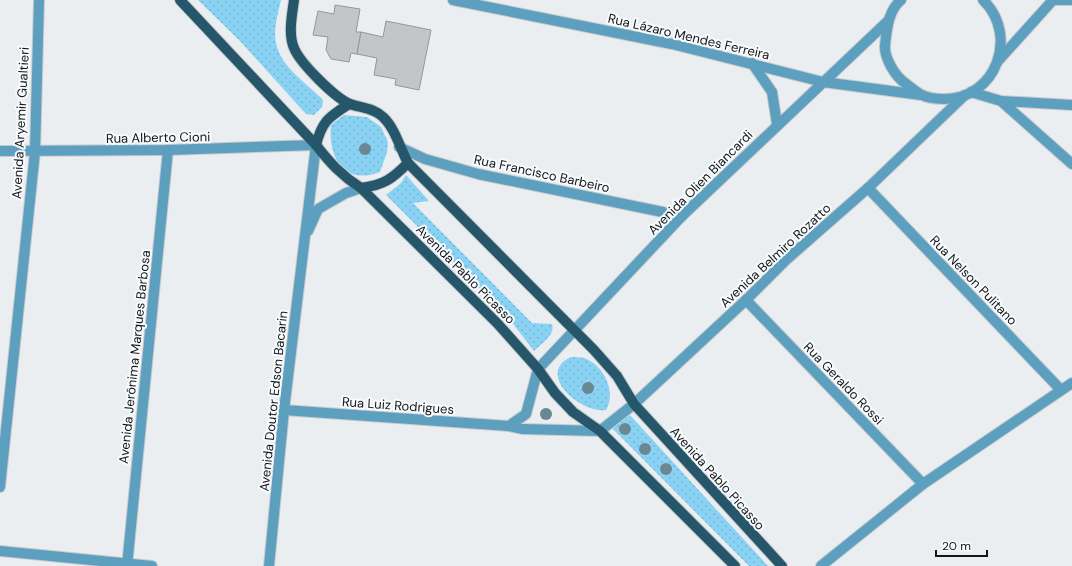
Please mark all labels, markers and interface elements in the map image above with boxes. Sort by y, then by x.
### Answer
street label: Rua Lázaro Mendes Ferreira [606,10,771,63]
street label: Avenida Aryemir Gualtieri [8,46,33,200]
street label: Avenida Olien Biancardi [644,126,756,238]
street label: Rua Alberto Cioni [106,128,210,147]
street label: Rua Francisco Barbeiro [472,151,612,196]
street label: Avenida Belmiro Rozatto [716,199,834,311]
street label: Avenida Pablo Picasso [412,221,519,328]
street label: Rua Nelson Pulitano [926,232,1021,329]
street label: Avenida Jerônima Marques Barbosa [115,249,154,465]
street label: Avenida Doutor Edson Bacarin [256,310,291,492]
street label: Rua Geraldo Rossi [800,339,887,428]
street label: Rua Luiz Rodrigues [341,393,455,418]
street label: Avenida Pablo Picasso [667,423,769,534]
scale bar [936,532,987,558]
text: 20 m [942,538,971,554]

